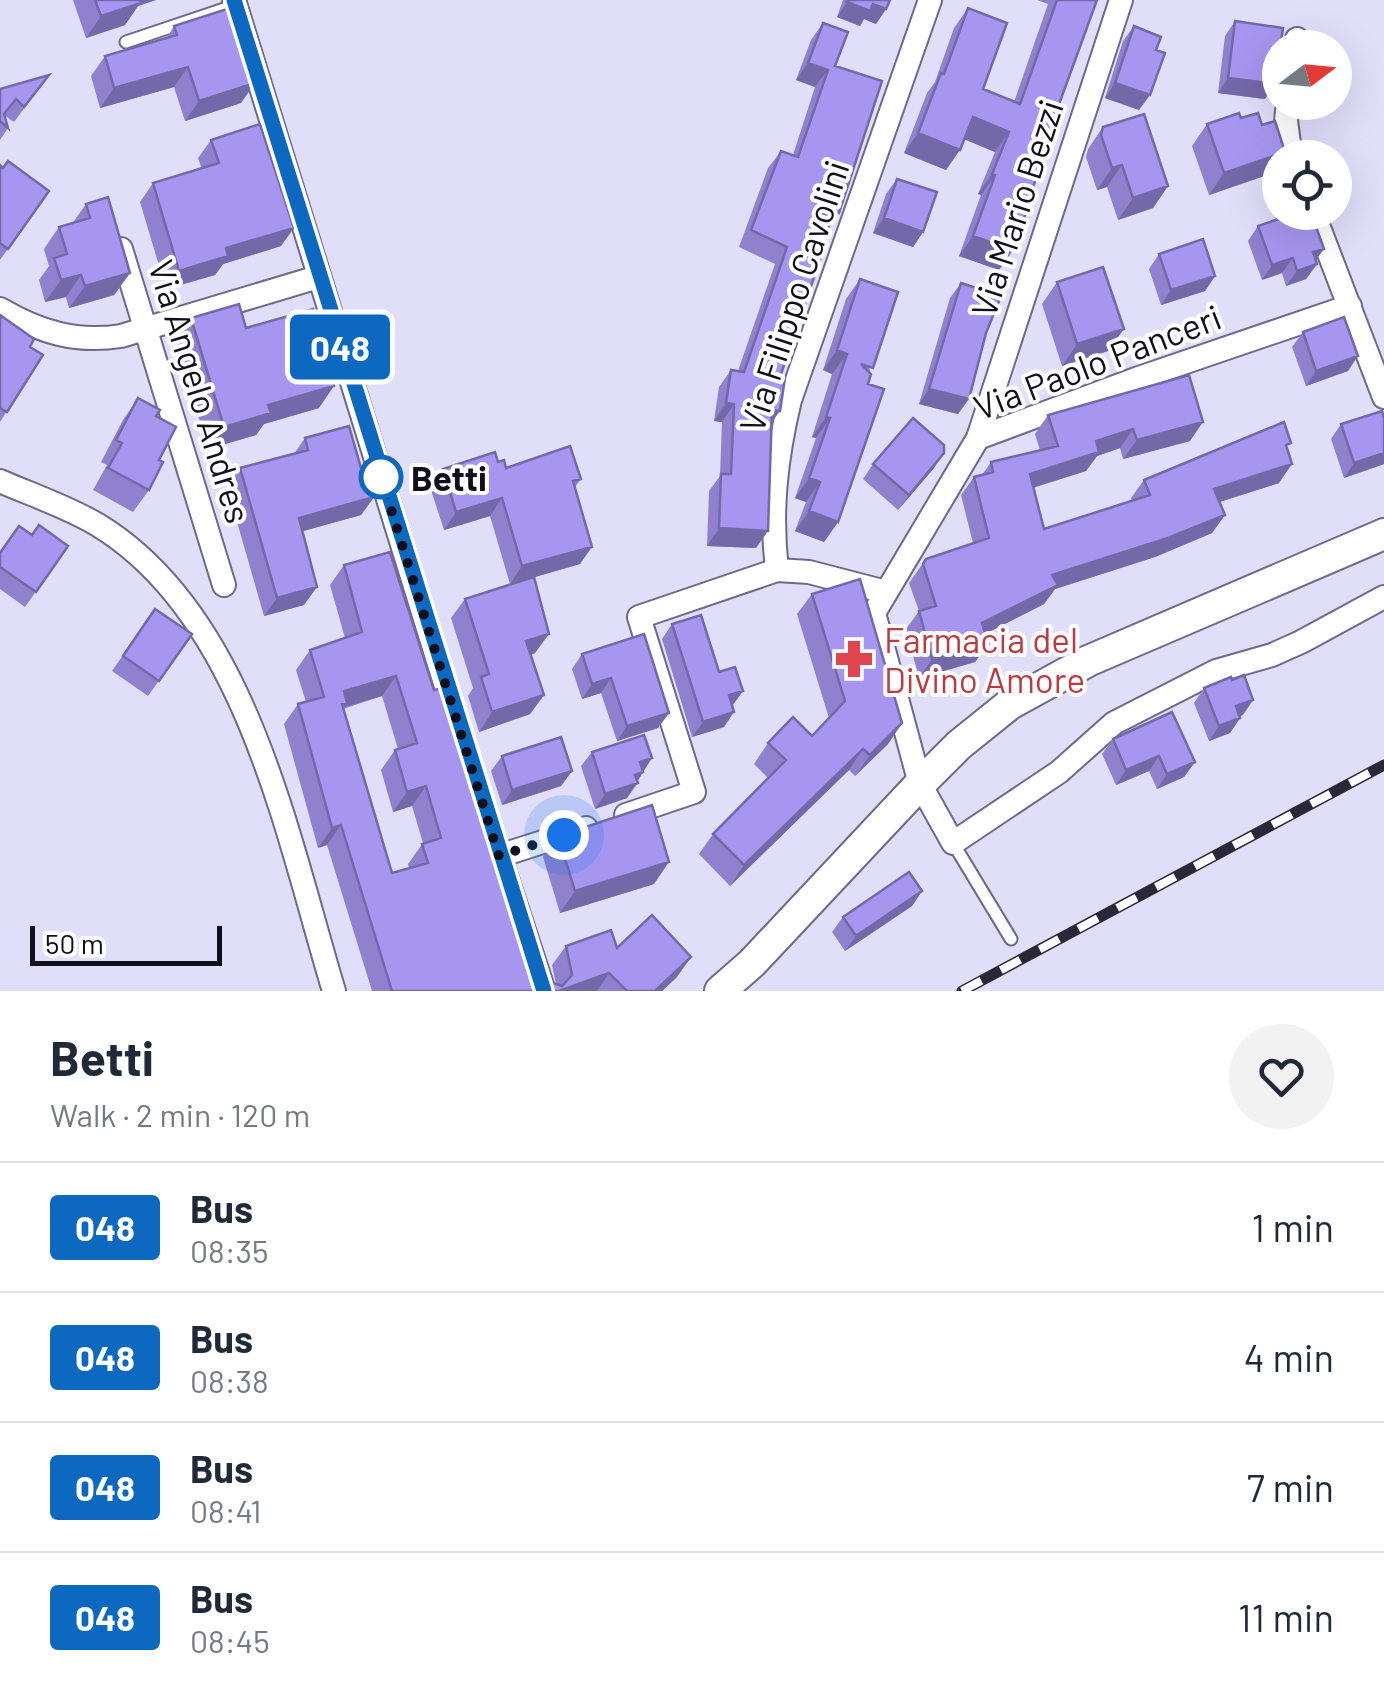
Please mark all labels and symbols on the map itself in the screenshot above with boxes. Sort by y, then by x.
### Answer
north arrow [1262,30,1352,120]
street label: Via Mario Bezzi [961,94,1071,322]
street label: Via Filippo Cavolini [729,155,857,437]
street label: Via Angelo Andres [141,254,261,528]
street label: Via Paolo Panceri [967,295,1227,427]
line badge: 048 [282,314,398,380]
marker: Betti [360,456,402,498]
place label: Betti [411,456,487,498]
place label: Farmacia del Divino Amore [884,618,1085,700]
pharmacy icon: Farmacia del Divino Amore [833,638,875,680]
your location [539,810,589,860]
scale bar [30,921,222,966]

